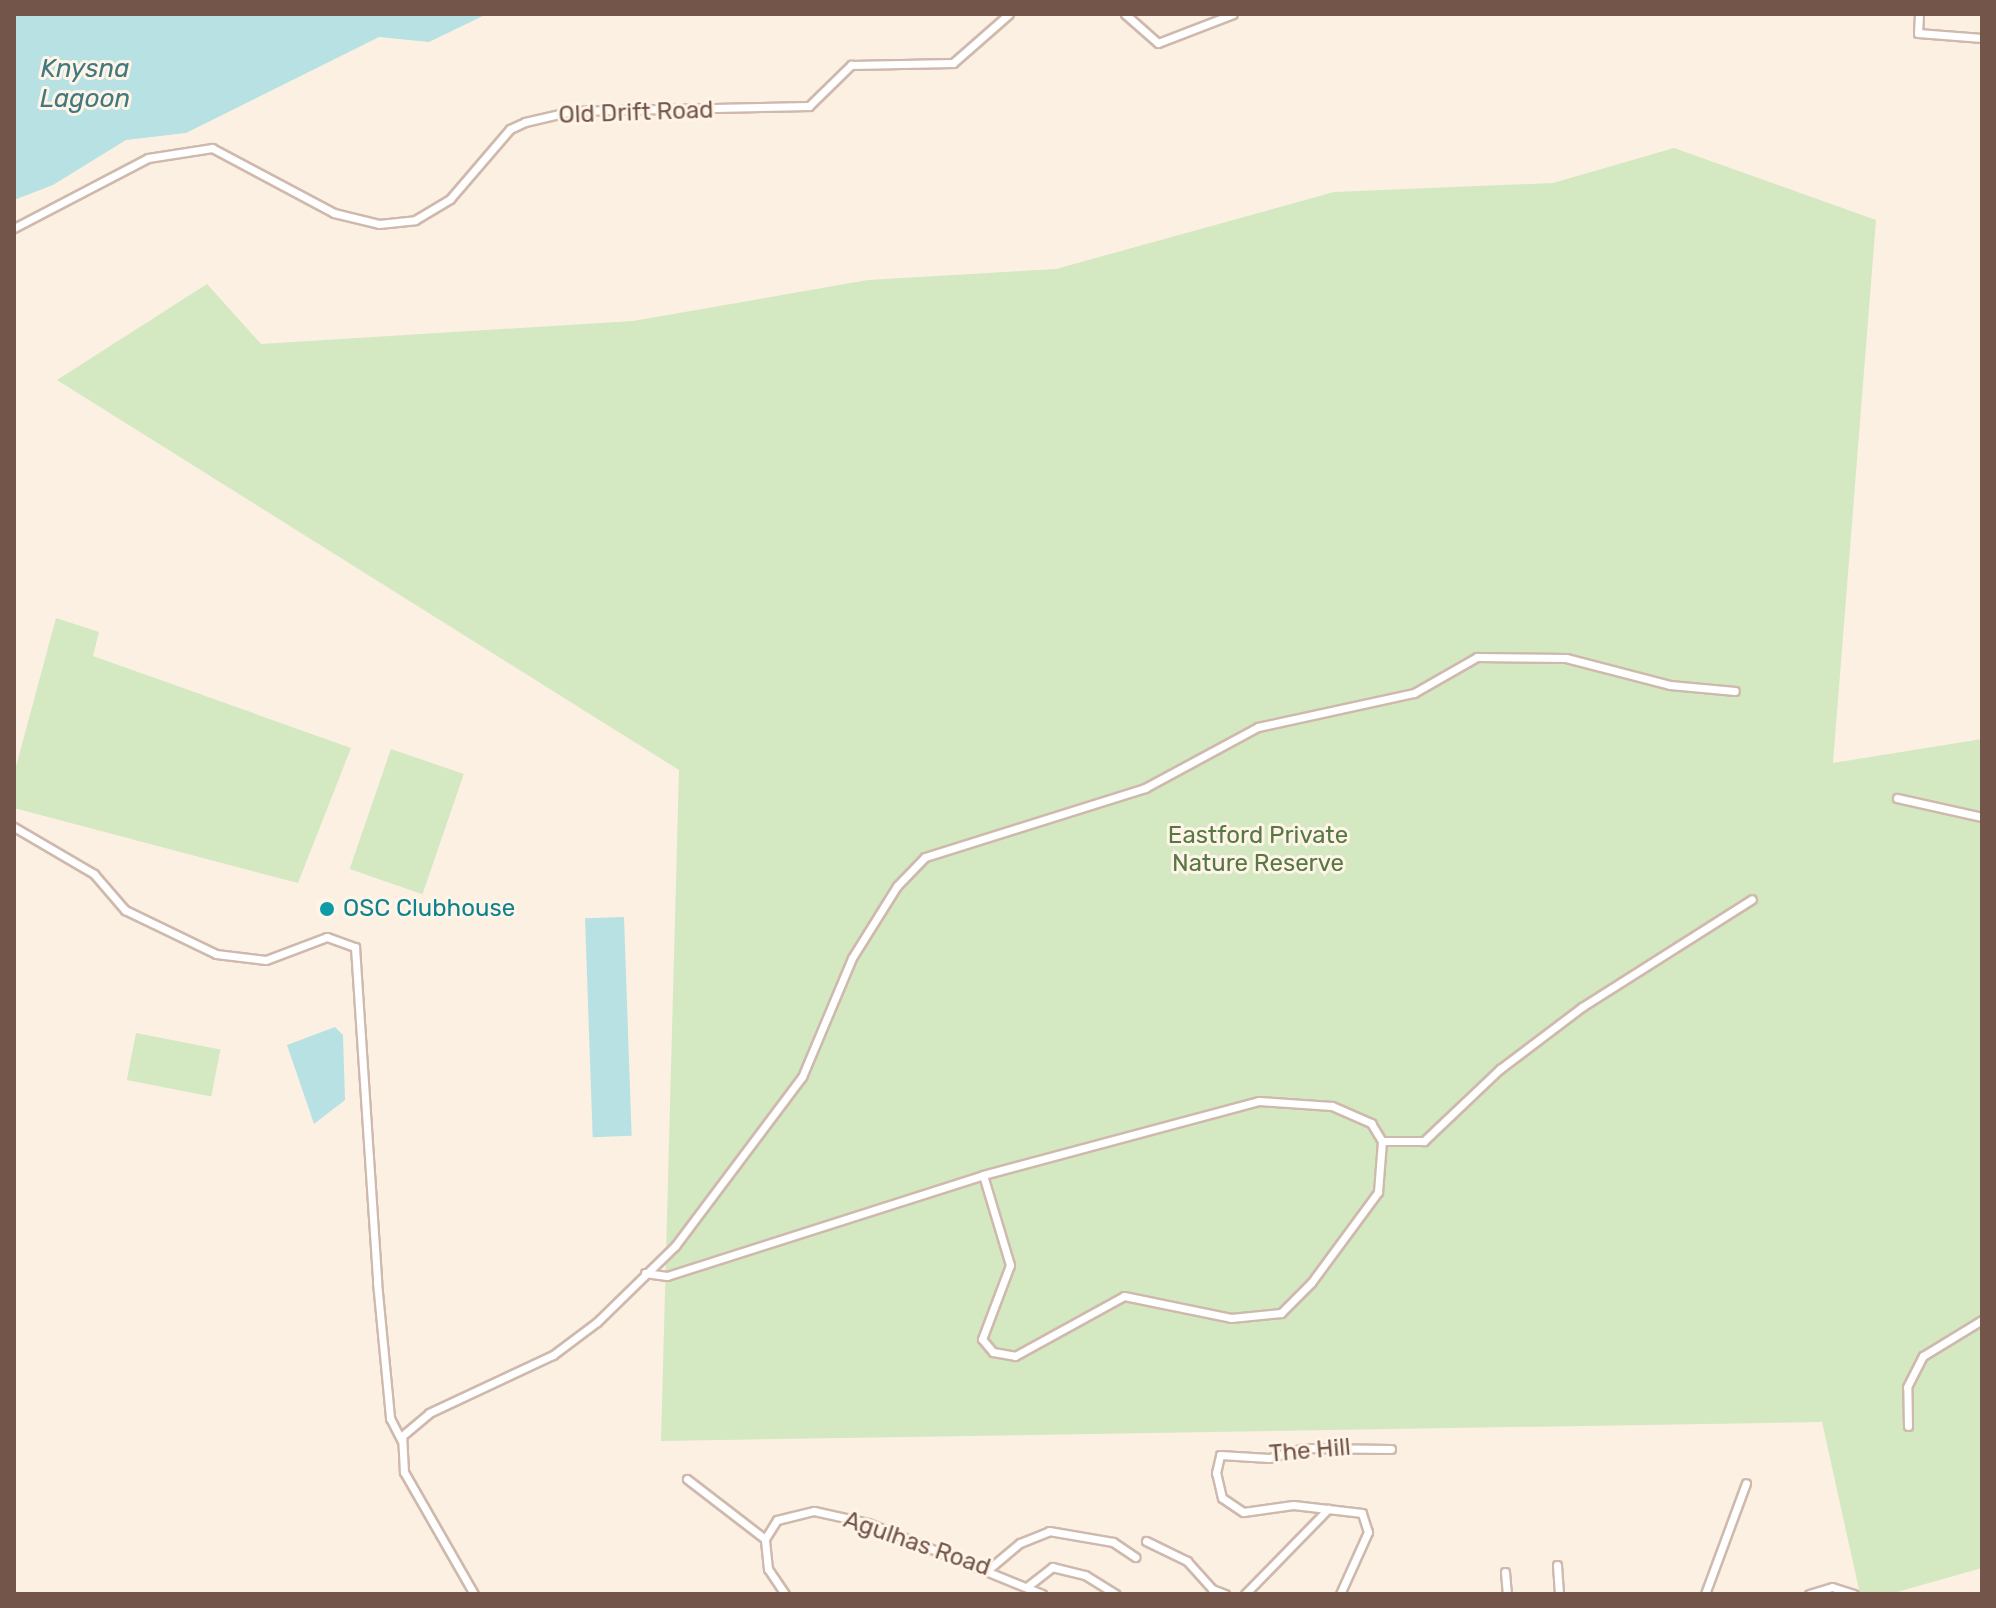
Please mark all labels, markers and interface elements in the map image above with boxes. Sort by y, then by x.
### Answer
water label: Knysna Lagoon [40,53,130,114]
street label: Old Drift Road [558,96,714,130]
park label: Eastford Private Nature Reserve [1168,822,1348,878]
place label: OSC Clubhouse [343,895,515,923]
marker: OSC Clubhouse [318,900,336,918]
street label: The Hill [1268,1433,1352,1469]
street label: Agulhas Road [840,1505,994,1583]

